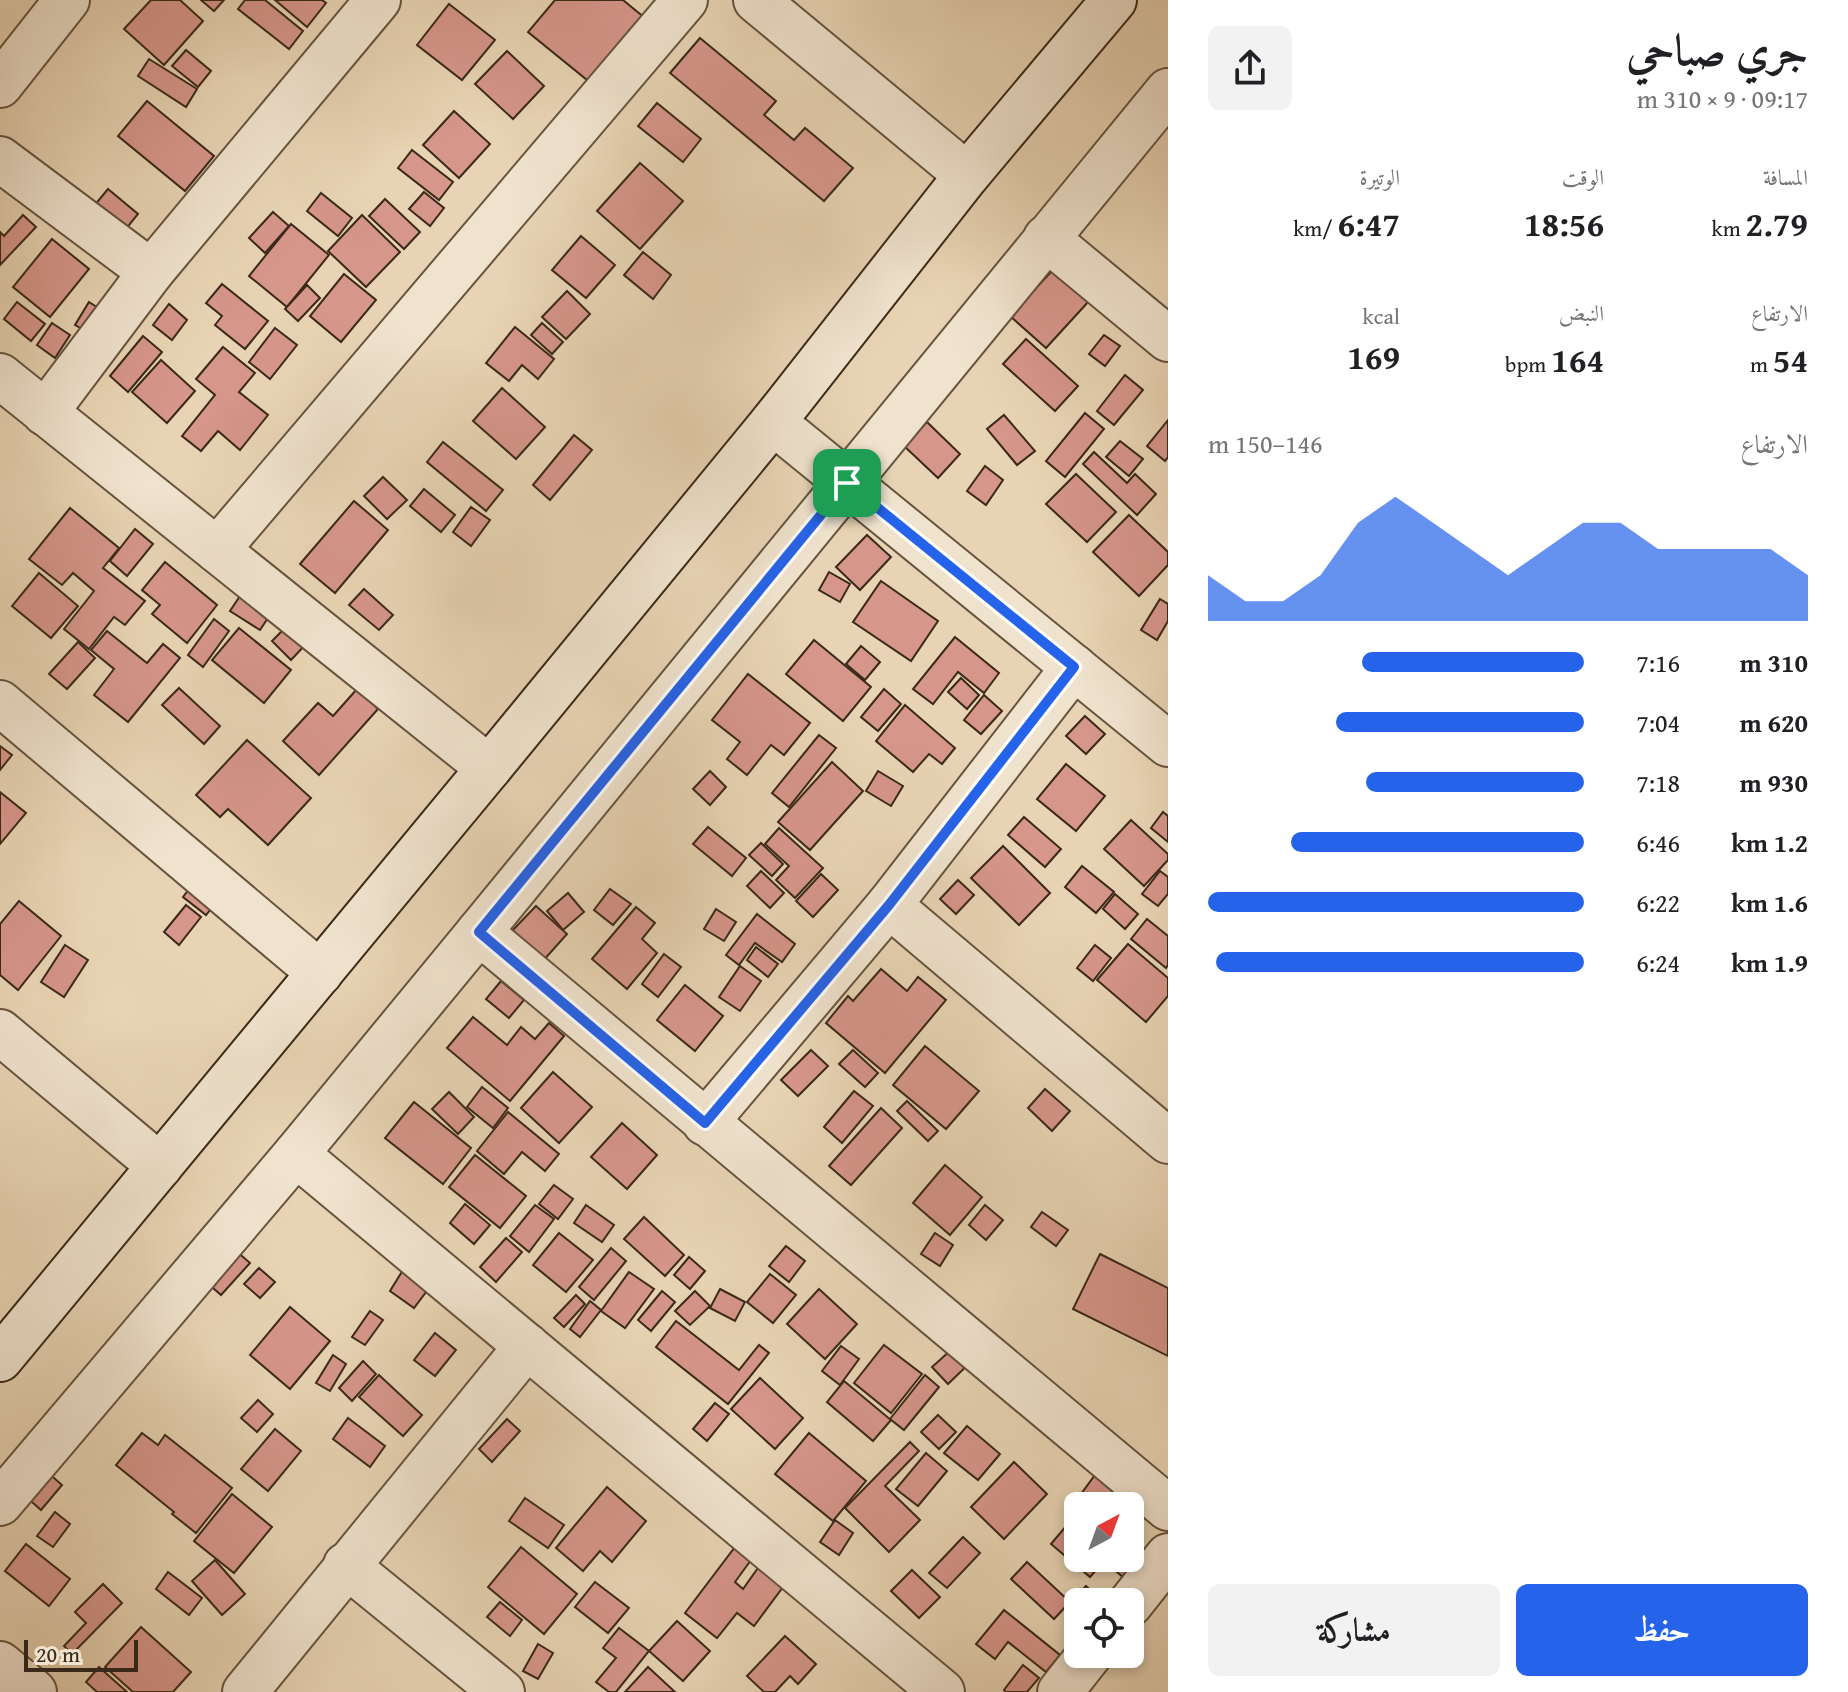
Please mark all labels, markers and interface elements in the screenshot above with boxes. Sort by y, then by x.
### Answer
text: جري صباحي [1626,17,1808,81]
button: share [1208,26,1292,110]
text: 09:17 · 9 × 310 m [1637,79,1808,118]
text: الوتيرة [1359,161,1400,193]
text: الوقت [1562,161,1604,193]
text: المسافة [1763,161,1808,193]
text: 6:47 [1338,199,1400,248]
text: 18:56 [1524,199,1604,248]
text: 2.79 [1746,199,1808,248]
text: /km [1293,212,1338,244]
text: km [1712,212,1746,244]
text: النبض [1559,297,1604,329]
text: الارتفاع [1751,297,1808,329]
text: kcal [1362,300,1400,332]
text: 169 [1347,332,1400,381]
text: 164 [1551,335,1604,384]
text: 54 [1773,335,1808,384]
text: bpm [1505,348,1551,380]
text: m [1750,348,1773,380]
text: 146–150 m [1208,424,1322,463]
text: الارتفاع [1741,424,1808,463]
pin [813,449,881,517]
icon: arrive [825,461,869,505]
text: 7:16 [1636,643,1680,682]
text: 310 m [1740,643,1808,682]
text: 7:04 [1636,703,1680,742]
text: 620 m [1740,703,1808,742]
text: 7:18 [1636,763,1680,802]
text: 930 m [1740,763,1808,802]
text: 6:46 [1636,823,1680,862]
text: 1.2 km [1731,823,1808,862]
text: 6:22 [1636,883,1680,922]
text: 1.6 km [1731,883,1808,922]
text: 6:24 [1636,943,1680,982]
text: 1.9 km [1731,943,1808,982]
north arrow [1064,1492,1144,1572]
map controls [1064,1492,1144,1668]
button: مشاركة [1208,1584,1500,1676]
button: حفظ [1516,1584,1808,1676]
button: locate [1064,1588,1144,1668]
scale bar [24,1636,138,1672]
text: 20 m [36,1638,80,1670]

